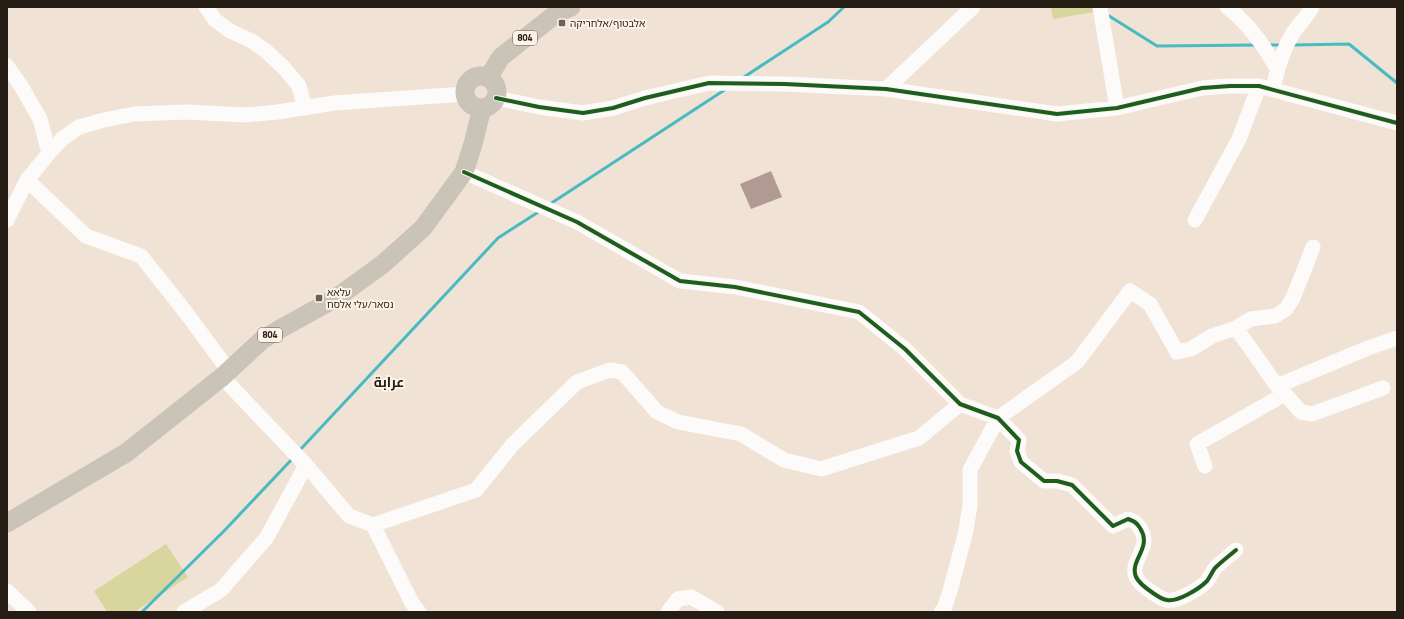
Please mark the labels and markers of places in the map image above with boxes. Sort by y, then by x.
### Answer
place label: אלבטוף/אלחריקה [570,16,645,31]
marker: אלבטוף/אלחריקה [557,18,567,28]
place label: עלאא נסאר/עלי אלסח [327,285,394,312]
marker: עלאא נסאר/עלי אלסח [314,293,324,303]

